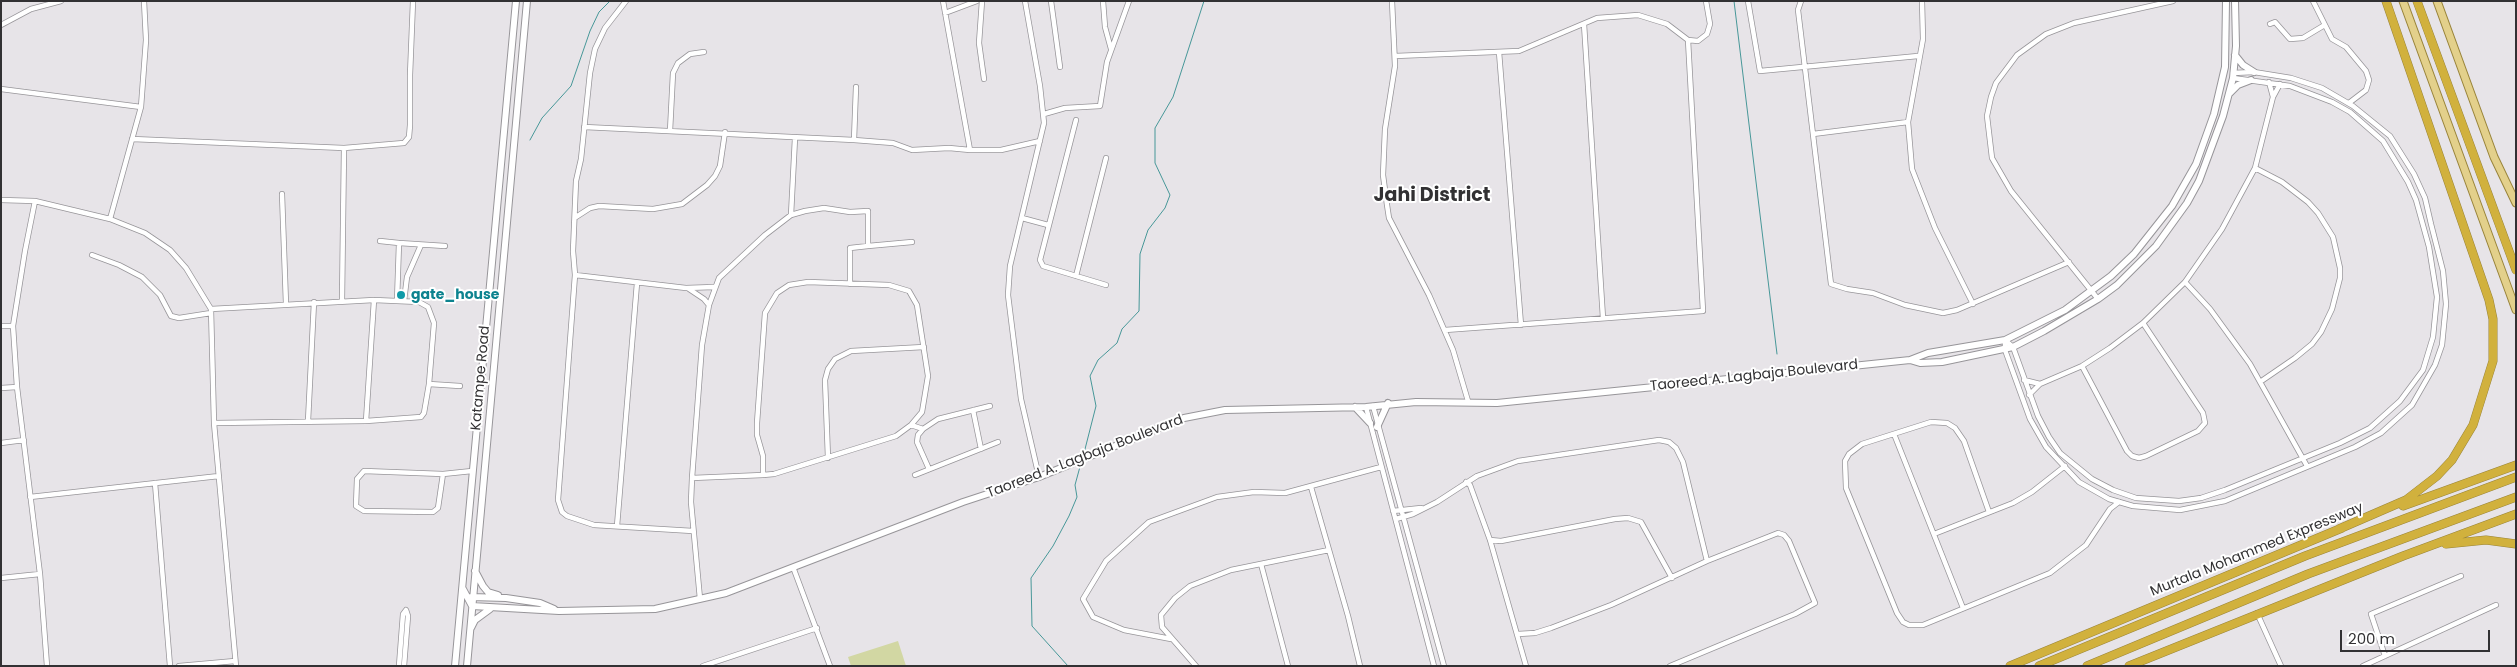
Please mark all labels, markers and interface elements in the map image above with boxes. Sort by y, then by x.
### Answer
district label: Jahi District [1373,185,1491,207]
place label: gate_house [411,287,499,303]
marker: gate_house [395,289,407,301]
street label: Katampe Road [468,325,494,431]
street label: Taoreed A. Lagbaja Boulevard [1649,357,1859,395]
street label: Taoreed A. Lagbaja Boulevard [984,412,1186,502]
street label: Murtala Mohammed Expressway [2148,499,2366,601]
scale bar [2342,620,2492,652]
text: 200 m [2348,628,2395,649]

